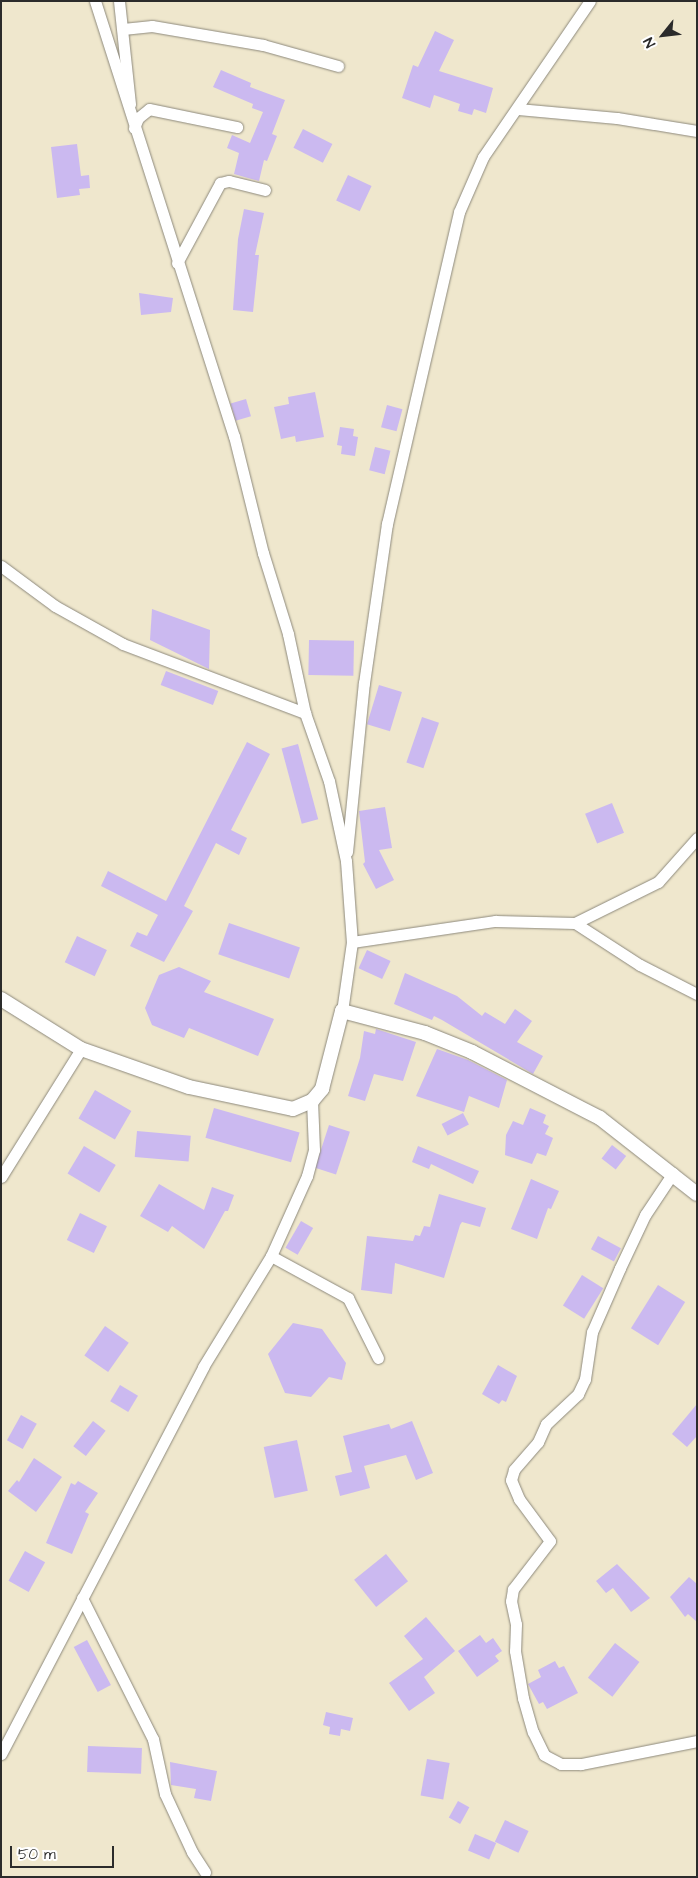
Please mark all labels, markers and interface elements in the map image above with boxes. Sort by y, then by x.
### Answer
north arrow [638,10,688,60]
text: N [639,34,661,51]
scale bar [12,1836,116,1868]
text: 50 m [18,1844,56,1865]

